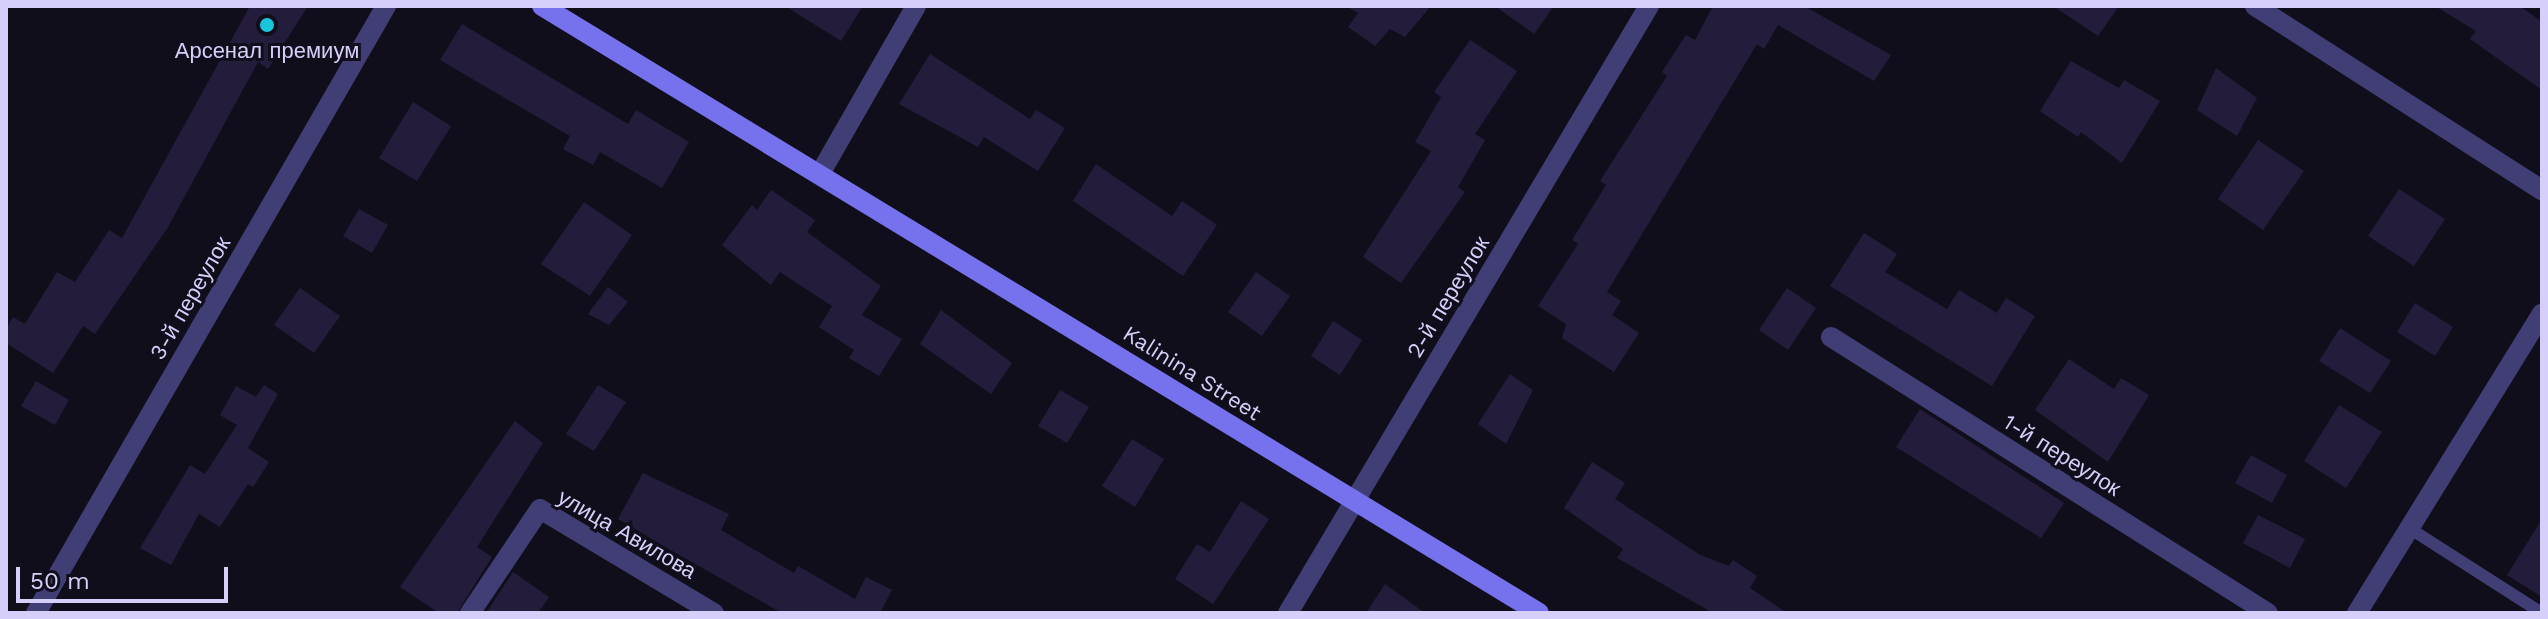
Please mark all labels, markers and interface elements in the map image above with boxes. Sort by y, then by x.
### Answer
marker: Арсенал премиум [258,16,276,34]
place label: Арсенал премиум [175,38,359,64]
street label: 2-й переулок [1401,231,1495,363]
street label: 3-й переулок [144,232,236,364]
street label: Kalinina Street [1118,320,1266,426]
street label: 1-й переулок [1998,408,2126,502]
street label: улица Авилова [553,484,701,584]
scale bar [20,551,232,601]
text: 50 m [30,567,90,595]

